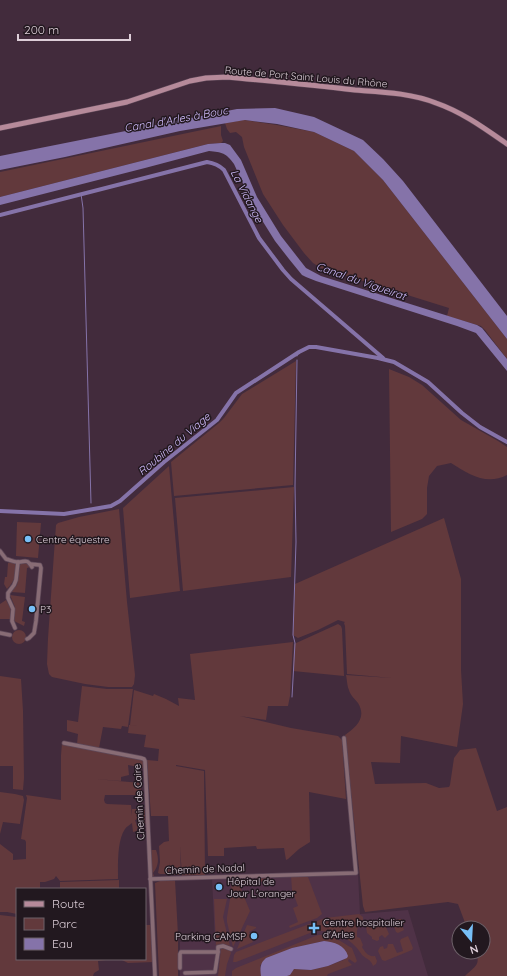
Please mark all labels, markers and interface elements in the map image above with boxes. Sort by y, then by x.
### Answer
scale bar [18,16,130,42]
text: 200 m [24,22,59,37]
street label: Route de Port Saint Louis du Rhône [224,63,388,91]
water label: Canal d'Arles à Bouc [123,103,230,135]
water label: La Vidange [228,167,267,226]
water label: Canal du Vigueirat [314,259,409,303]
water label: Roubine du Viage [135,409,214,478]
place label: Centre équestre [36,533,110,546]
marker: Centre équestre [23,534,33,544]
place label: P3 [40,603,51,616]
marker: P3 [27,604,37,614]
street label: Chemin de Caire [131,763,147,840]
street label: Chemin de Nadal [165,861,245,877]
place label: Hôpital de Jour L'oranger [227,875,296,900]
marker: Hôpital de Jour L'oranger [214,882,224,892]
legend [16,888,146,960]
text: Route [52,896,85,911]
text: Parc [52,916,77,931]
place label: Centre hospitalier d'Arles [323,916,405,941]
north arrow [451,920,491,960]
marker: Centre hospitalier d'Arles [308,922,320,934]
place label: Parking CAMSP [175,930,246,943]
marker: Parking CAMSP [249,931,259,941]
text: Eau [52,936,73,951]
text: N [468,942,480,957]

